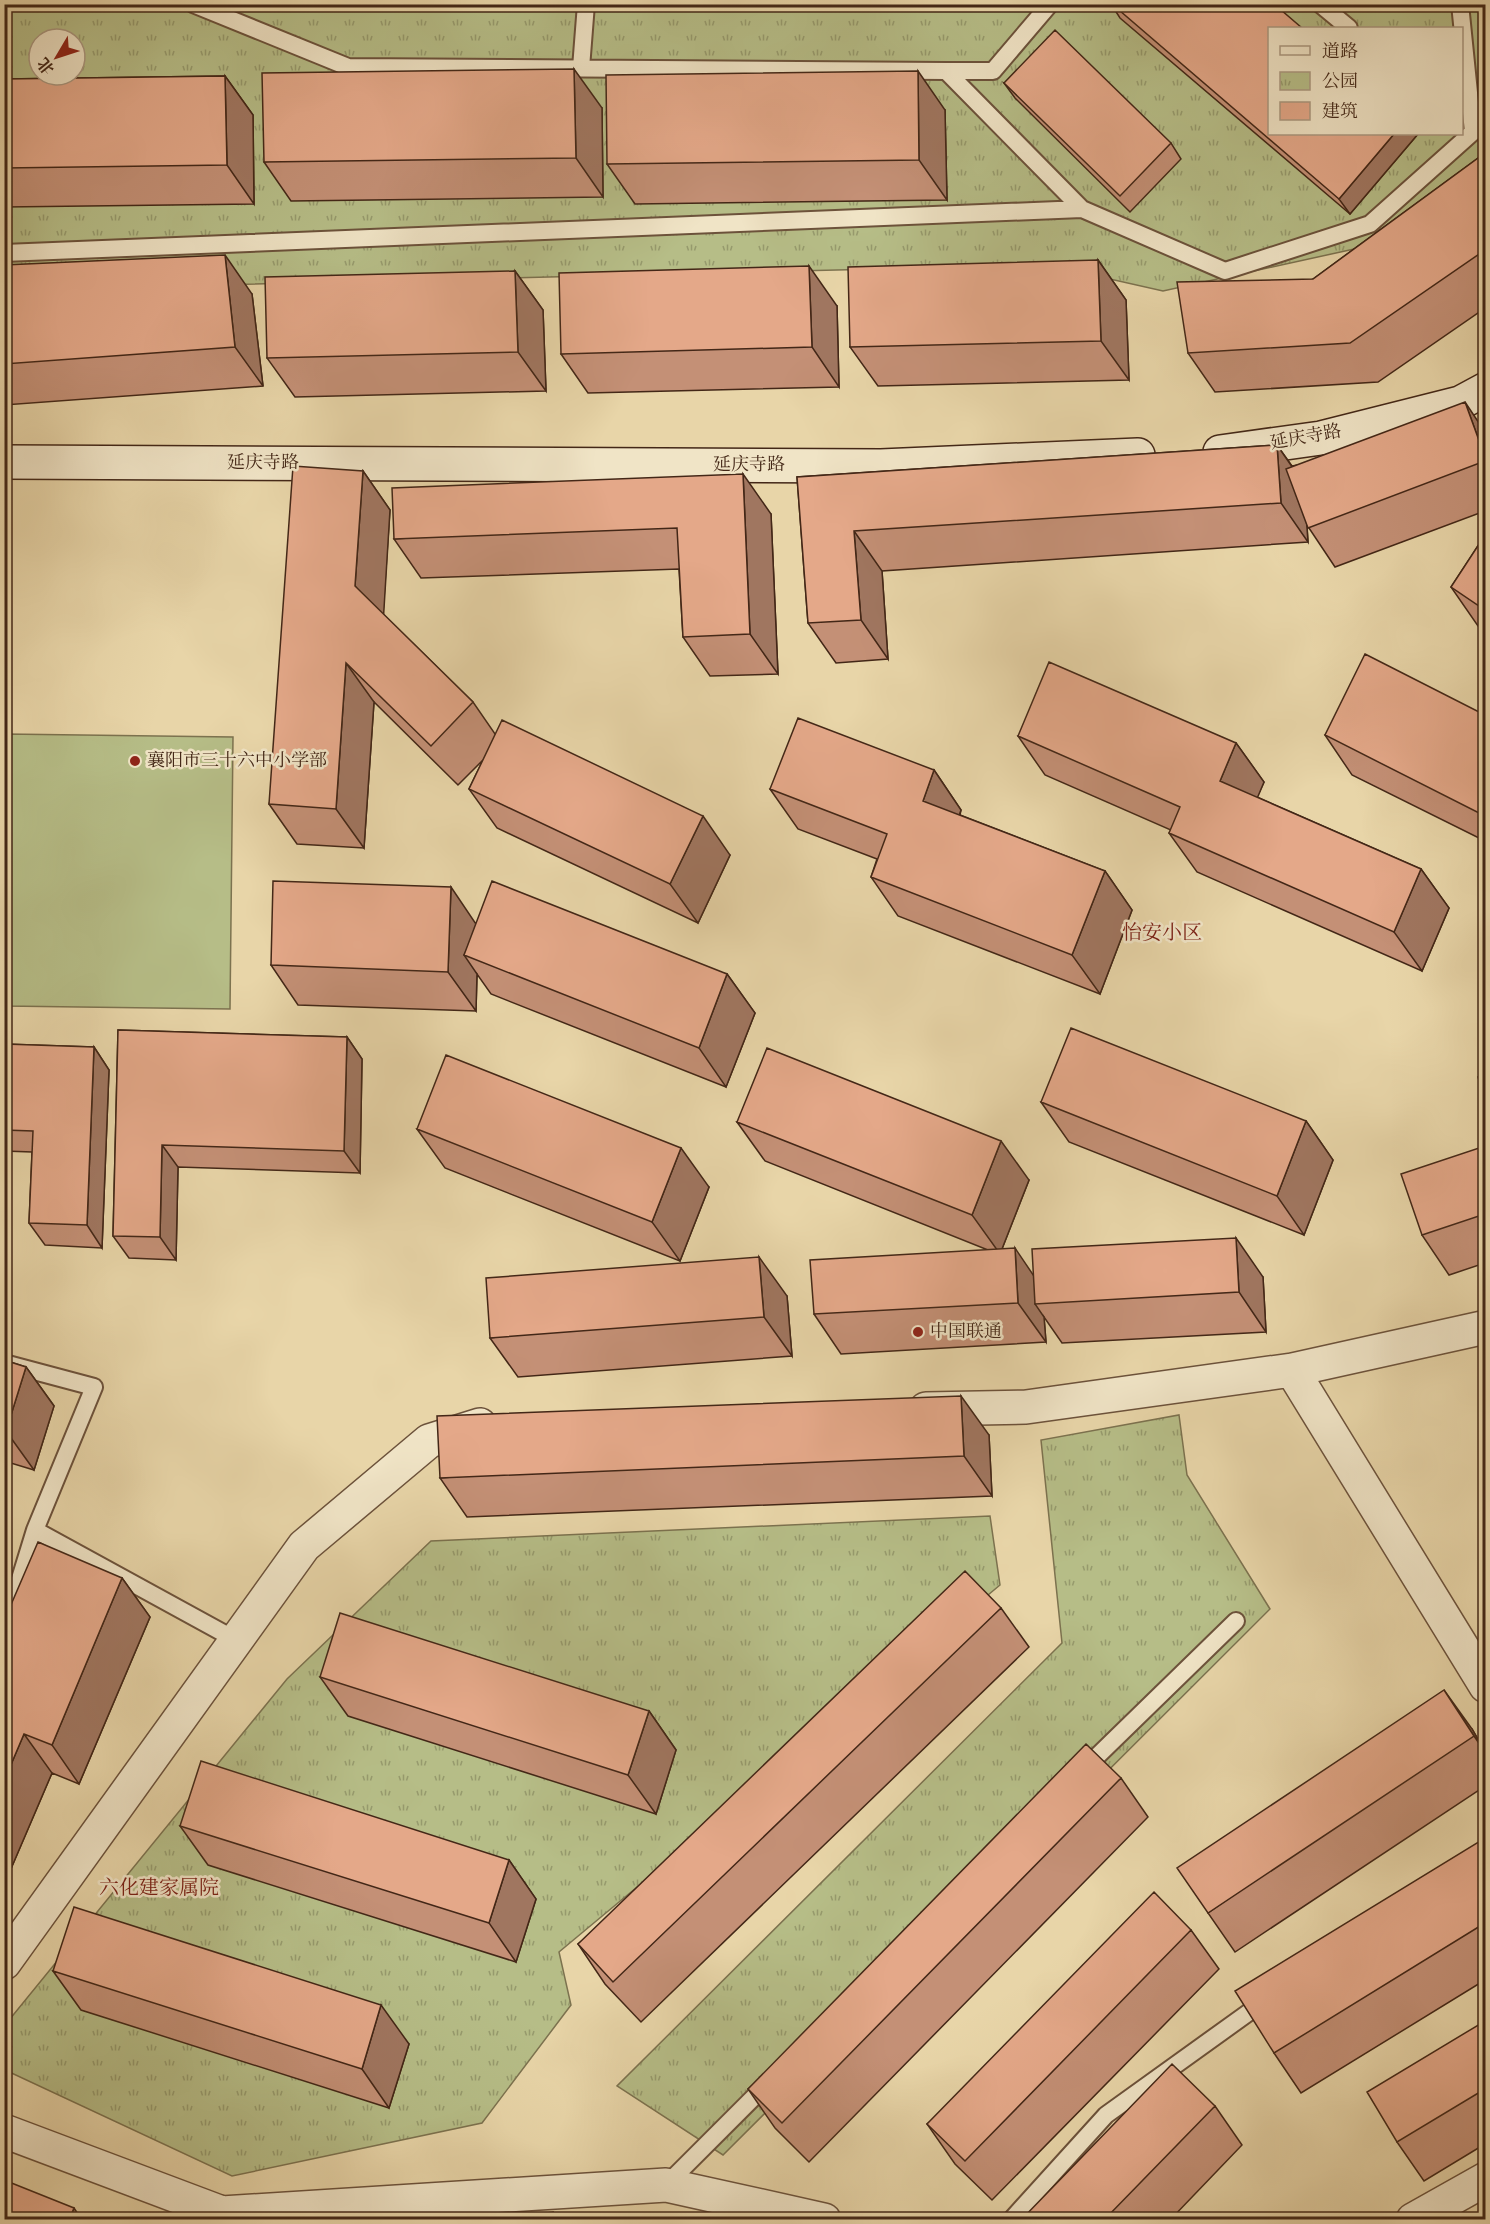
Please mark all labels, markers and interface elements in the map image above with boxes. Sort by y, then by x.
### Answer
north arrow [27,27,87,87]
legend [1268,27,1463,135]
text: 道路 [1322,41,1358,64]
text: 北 [34,53,60,78]
text: 公园 [1322,71,1358,94]
text: 建筑 [1322,101,1358,124]
street label: 延庆寺路 [1269,420,1343,456]
street label: 延庆寺路 [227,452,299,475]
street label: 延庆寺路 [713,454,785,477]
place label: 襄阳市三十六中小学部 [147,750,327,773]
marker: 襄阳市三十六中小学部 [128,754,142,768]
district label: 怡安小区 [1122,921,1202,946]
place label: 中国联通 [930,1321,1002,1344]
marker: 中国联通 [911,1325,925,1339]
district label: 六化建家属院 [99,1876,219,1901]

